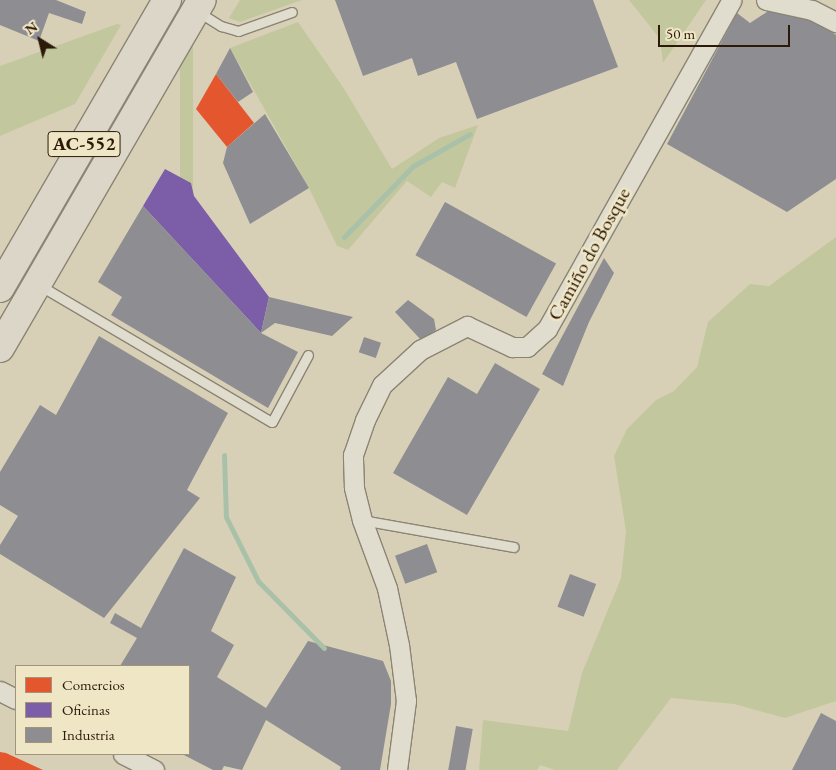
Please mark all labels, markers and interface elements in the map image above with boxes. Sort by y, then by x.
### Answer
north arrow [15,15,65,65]
scale bar [661,15,794,47]
text: N [21,17,41,38]
text: 50 m [666,24,695,43]
road number: AC-552 [46,128,122,160]
street label: Camiño do Bosque [543,183,635,325]
legend [15,665,190,755]
text: Comercios [62,675,125,694]
text: Oficinas [62,700,110,719]
text: Industria [62,725,115,744]

